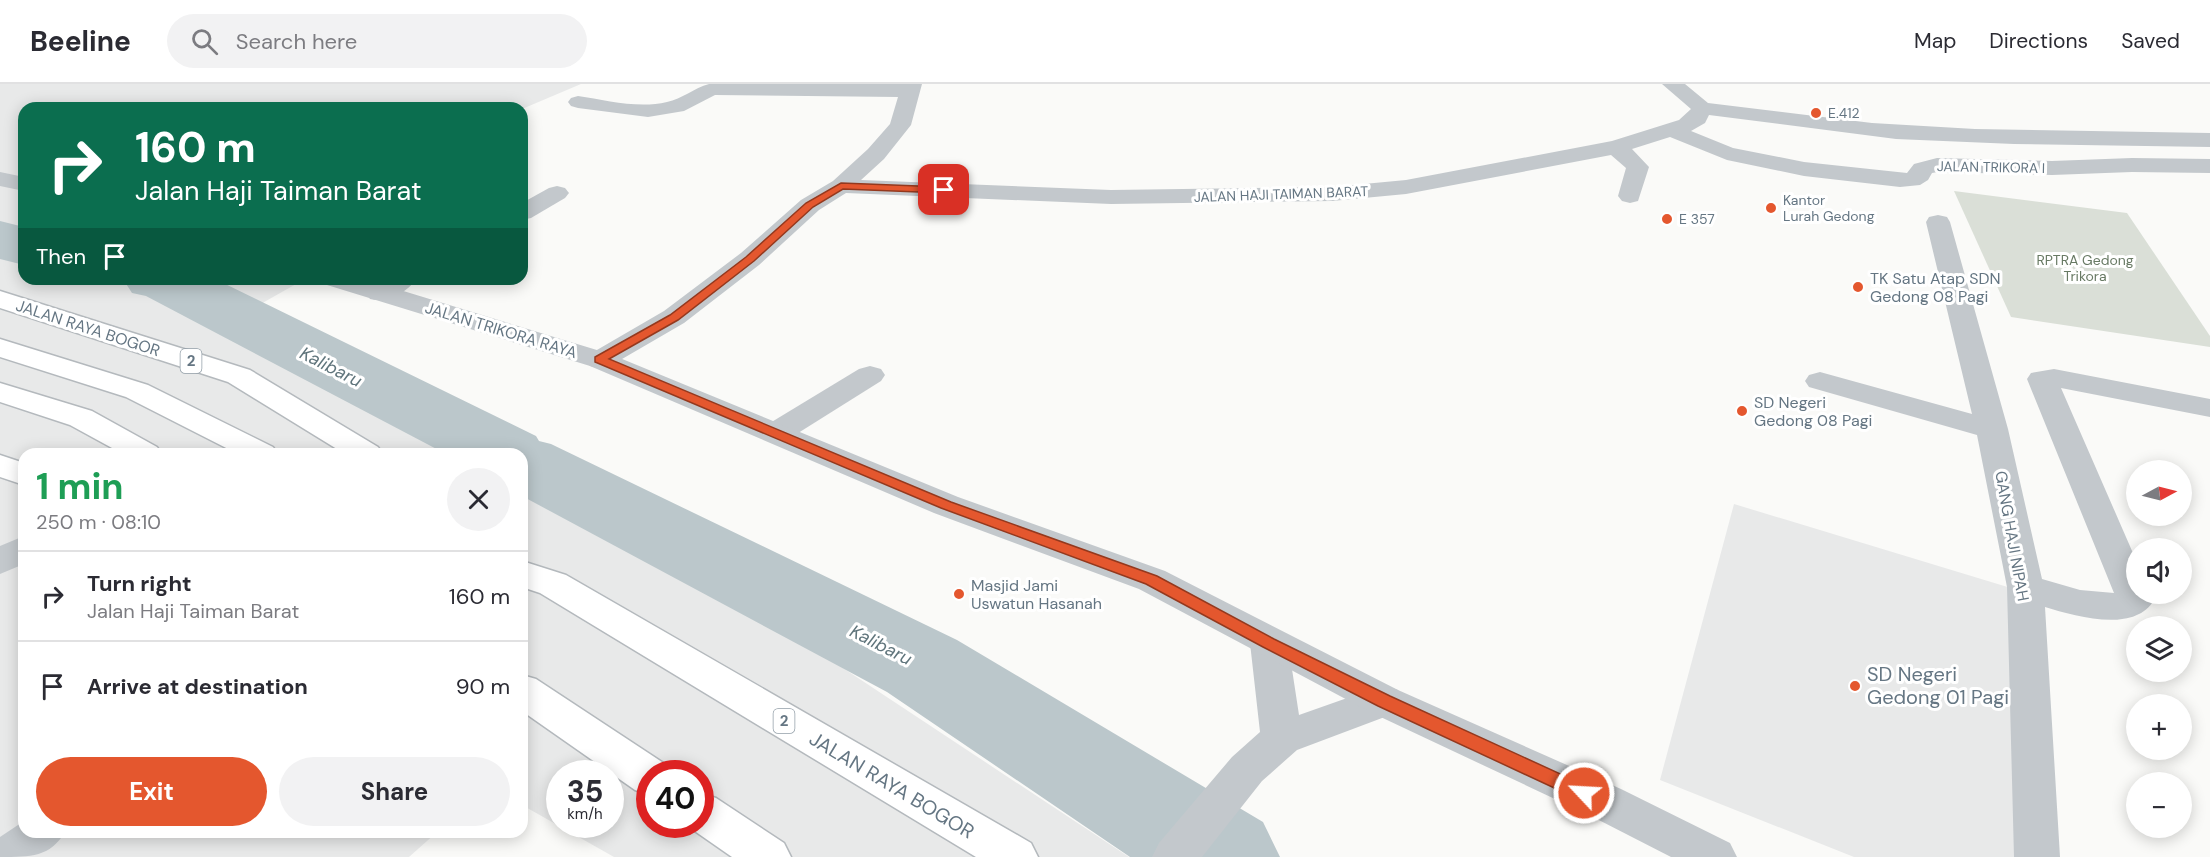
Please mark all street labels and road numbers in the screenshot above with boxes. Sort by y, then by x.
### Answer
street label: JALAN TRIKORA I [1937,157,2045,177]
street label: JALAN HAJI TAIMAN BARAT [1193,182,1369,206]
street label: JALAN RAYA BOGOR [13,295,163,361]
street label: JALAN TRIKORA RAYA [422,297,580,363]
road number: 2 [180,349,201,373]
street label: GANG HAJI NIPAH [1990,469,2034,603]
road number: 2 [774,709,794,733]
street label: JALAN RAYA BOGOR [805,725,979,845]

